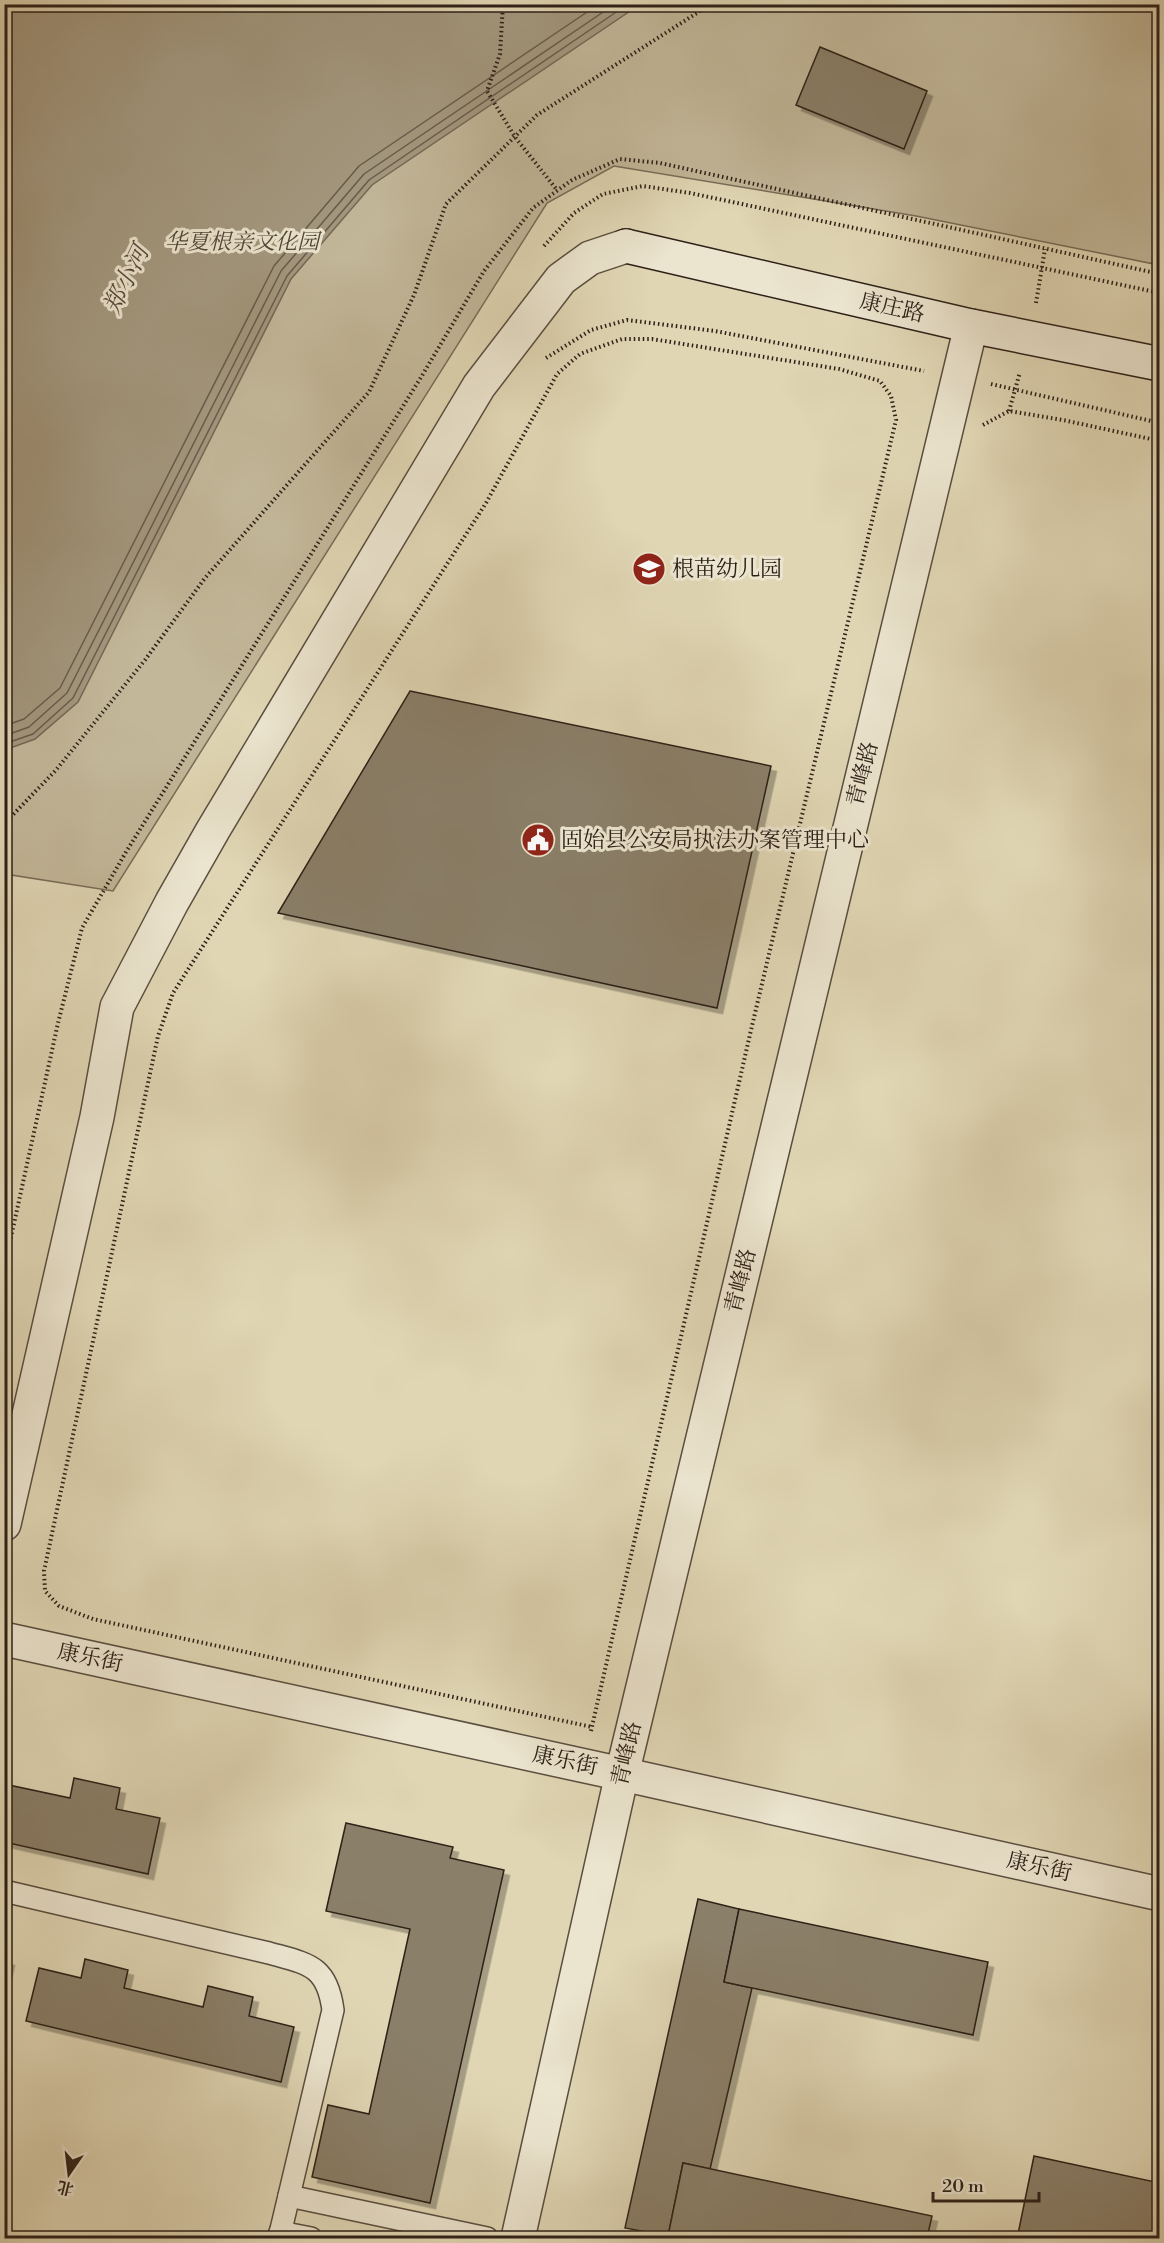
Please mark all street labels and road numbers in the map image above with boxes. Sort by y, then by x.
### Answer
street label: 康庄路 [857,287,927,329]
street label: 青峰路 [842,739,884,809]
street label: 青峰路 [720,1246,762,1316]
street label: 康乐街 [55,1638,125,1678]
street label: 青峰路 [606,1719,648,1789]
street label: 康乐街 [530,1741,600,1781]
street label: 康乐街 [1004,1846,1074,1888]

